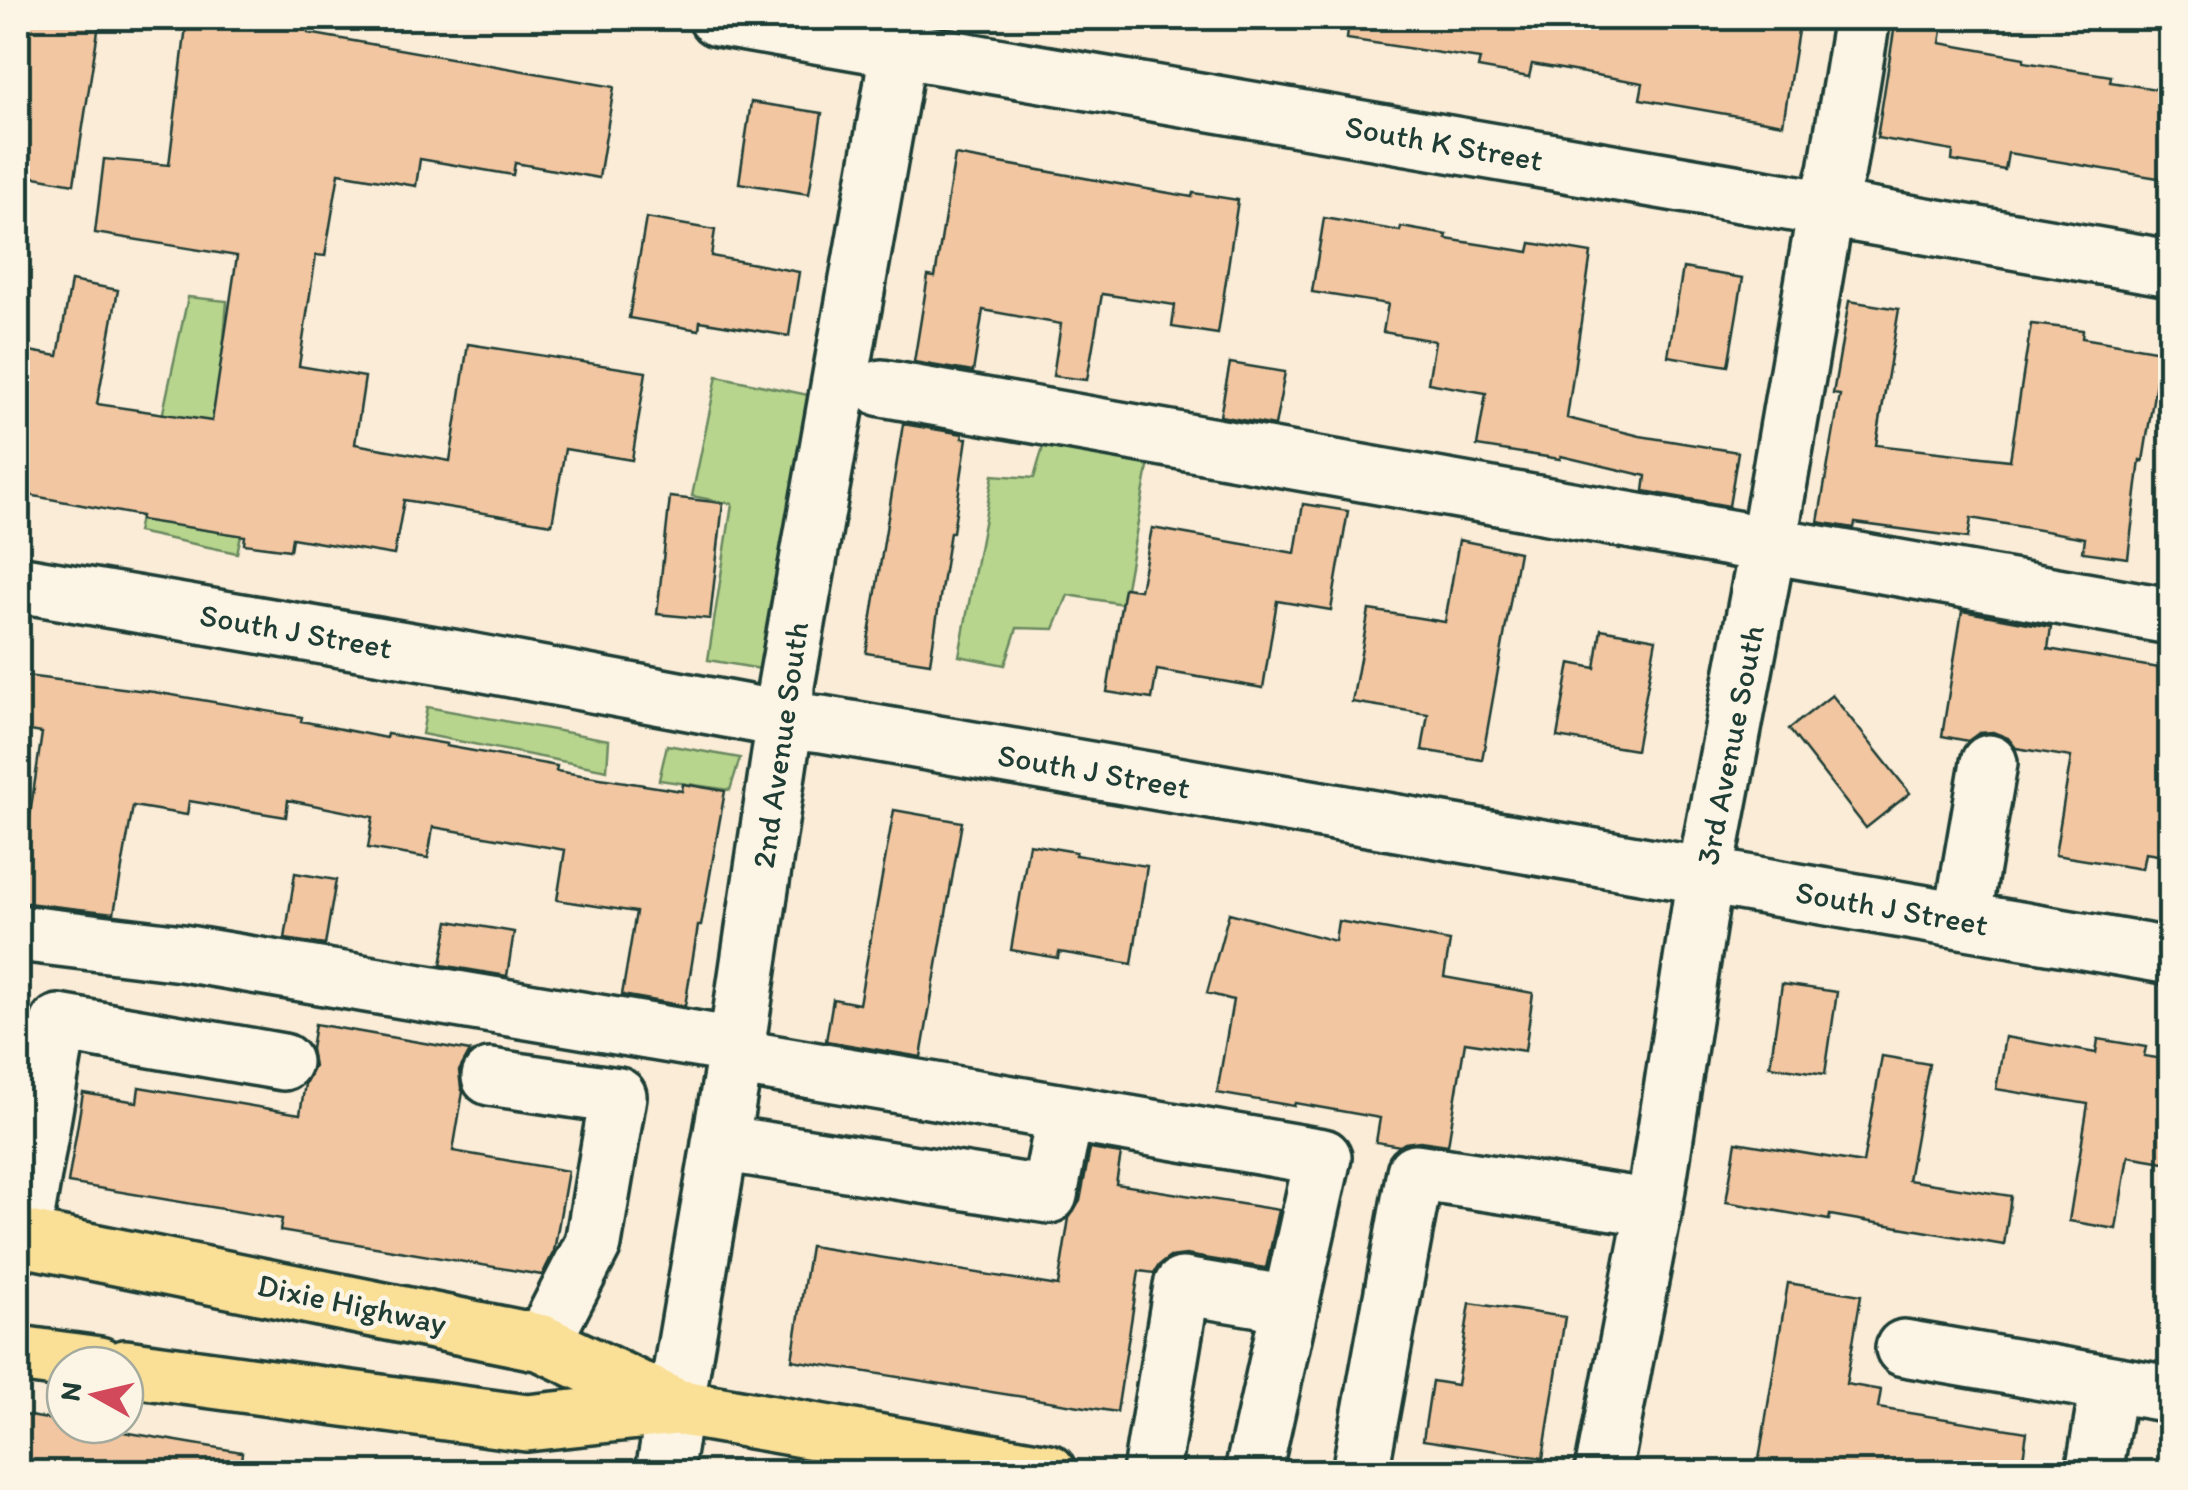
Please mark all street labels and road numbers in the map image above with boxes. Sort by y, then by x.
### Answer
street label: South K Street [1342,107,1546,179]
street label: South J Street [197,595,395,667]
street label: 2nd Avenue South [744,619,816,871]
street label: 3rd Avenue South [1688,622,1772,868]
street label: South J Street [995,735,1193,807]
street label: South J Street [1793,872,1991,944]
street label: Dixie Highway [254,1265,450,1343]

